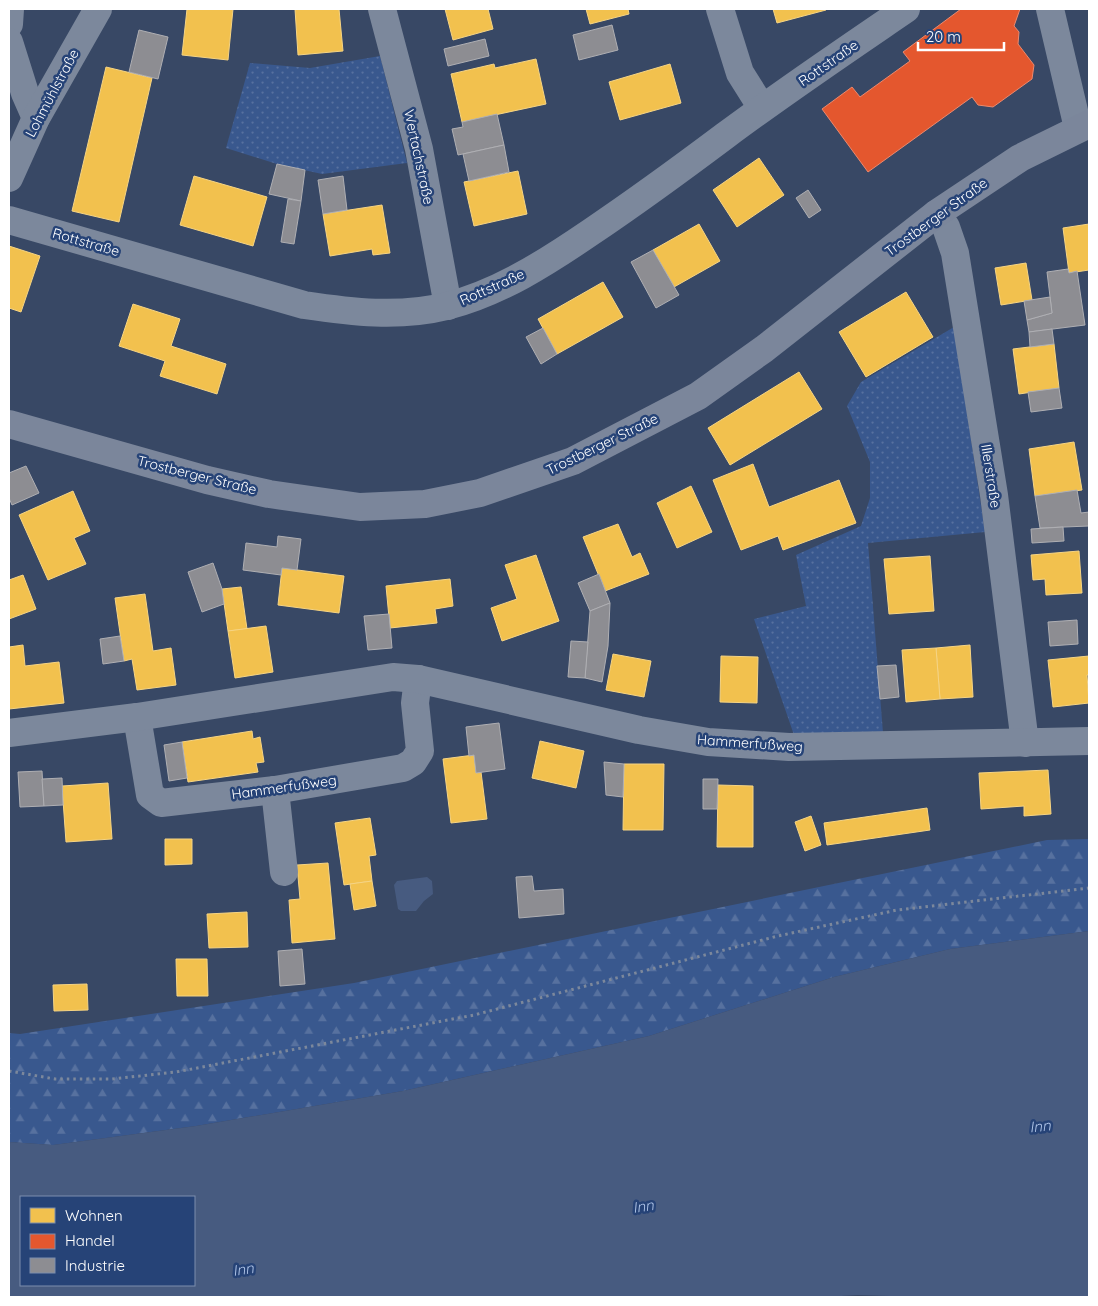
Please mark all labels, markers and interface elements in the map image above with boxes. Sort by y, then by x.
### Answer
scale bar [918,20,1004,52]
text: 20 m [926,27,961,46]
street label: Rottstraße [795,36,861,90]
street label: Lohmühlstraße [21,46,83,140]
street label: Wertachstraße [400,108,438,206]
street label: Trostberger Straße [881,174,991,260]
street label: Rottstraße [50,224,122,260]
street label: Rottstraße [457,265,527,309]
street label: Trostberger Straße [543,409,661,479]
street label: Illerstraße [977,443,1005,509]
street label: Trostberger Straße [135,451,259,499]
street label: Hammerfußweg [697,730,803,756]
street label: Hammerfußweg [230,771,338,803]
water label: Inn [1029,1115,1052,1137]
water label: Inn [631,1195,655,1217]
legend [20,1196,195,1286]
text: Wohnen [65,1206,123,1225]
text: Handel [65,1231,115,1250]
text: Industrie [65,1256,125,1275]
water label: Inn [231,1258,255,1280]

